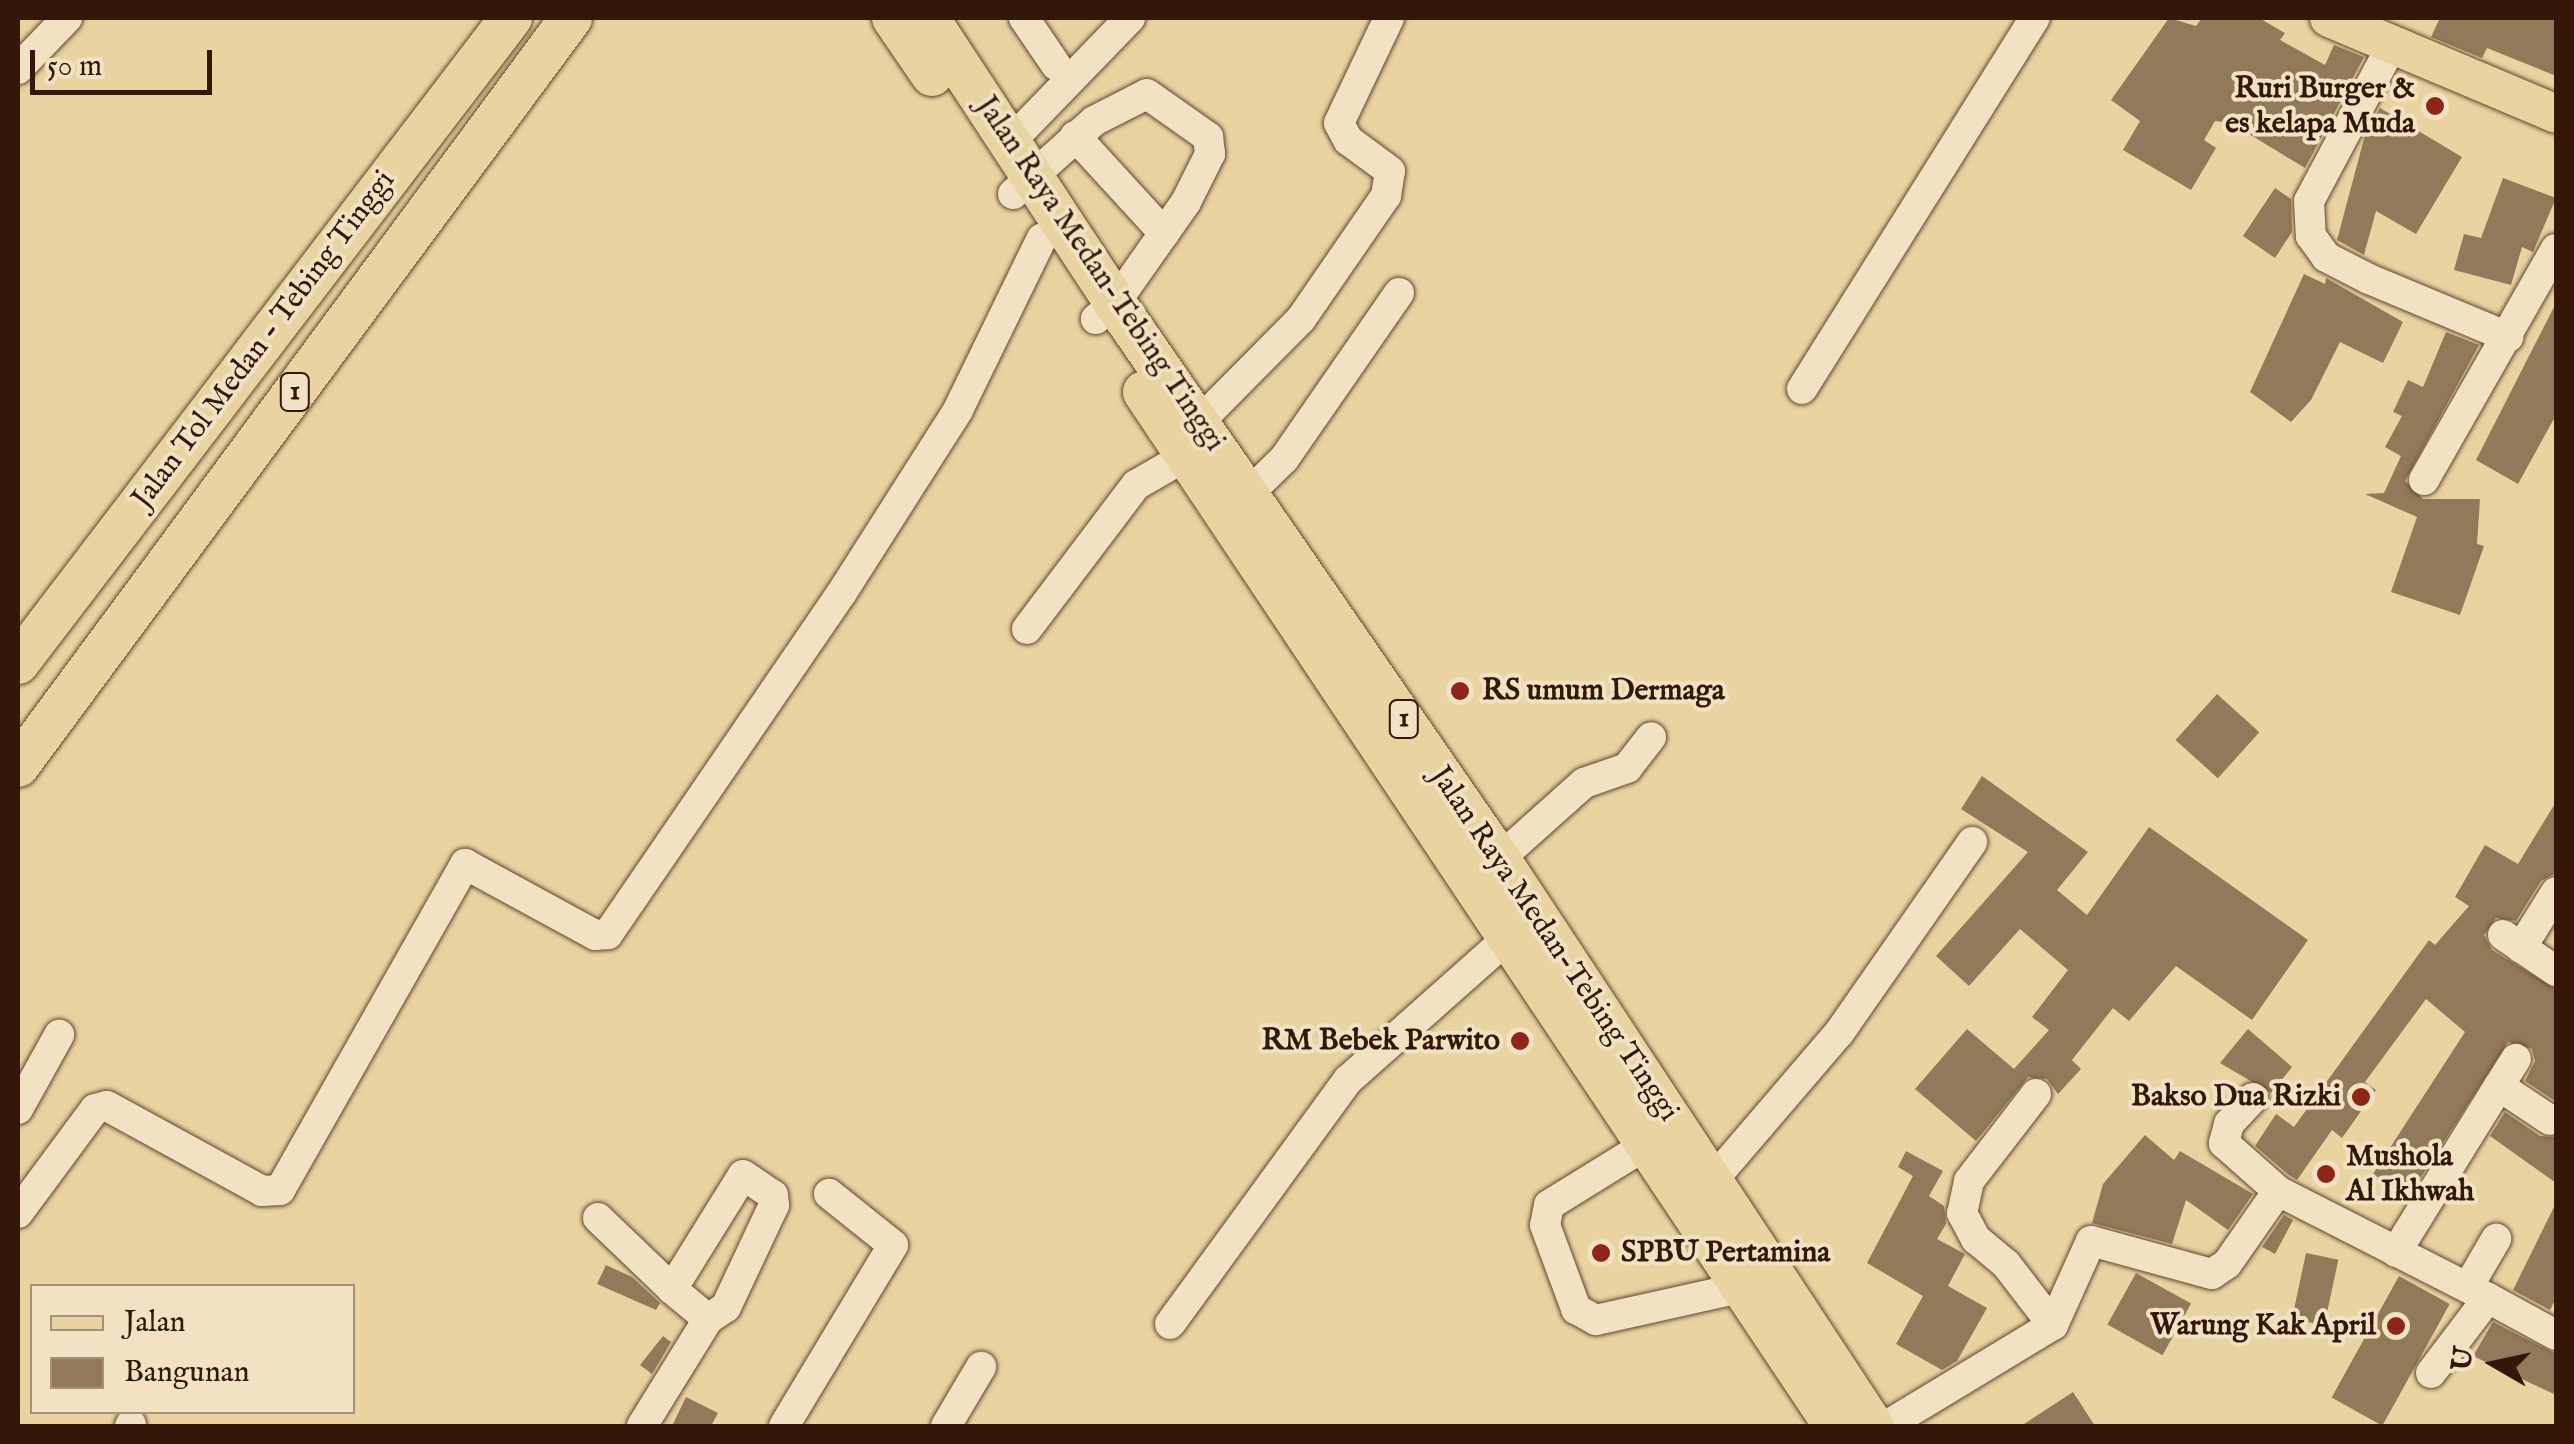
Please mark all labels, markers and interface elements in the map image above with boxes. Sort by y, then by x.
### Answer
scale bar [35,30,218,92]
text: 50 m [47,48,102,86]
place label: Ruri Burger & es kelapa Muda [2225,71,2415,142]
street label: Jalan Raya Medan-Tebing Tinggi [968,90,1232,458]
marker: Ruri Burger & es kelapa Muda [2424,95,2446,117]
street label: Jalan Tol Medan - Tebing Tinggi [125,164,403,516]
road number: 1 [278,369,312,415]
place label: RS umum Dermaga [1482,673,1725,709]
marker: RS umum Dermaga [1447,678,1473,704]
road number: 1 [1386,696,1422,742]
street label: Jalan Raya Medan-Tebing Tinggi [1422,760,1686,1128]
place label: RM Bebek Parwito [1261,1023,1500,1059]
marker: RM Bebek Parwito [1509,1030,1531,1052]
place label: Bakso Dua Rizki [2131,1079,2341,1115]
marker: Bakso Dua Rizki [2350,1086,2372,1108]
place label: Mushola Al Ikhwah [2346,1139,2474,1210]
marker: Mushola Al Ikhwah [2315,1163,2337,1185]
place label: SPBU Pertamina [1621,1235,1830,1271]
marker: SPBU Pertamina [1590,1242,1612,1264]
legend [30,1284,355,1414]
text: Jalan [124,1304,186,1342]
place label: Warung Kak April [2150,1308,2376,1344]
north arrow [2444,1314,2544,1414]
marker: Warung Kak April [2385,1315,2407,1337]
text: U [2445,1345,2483,1374]
text: Bangunan [124,1354,250,1392]

